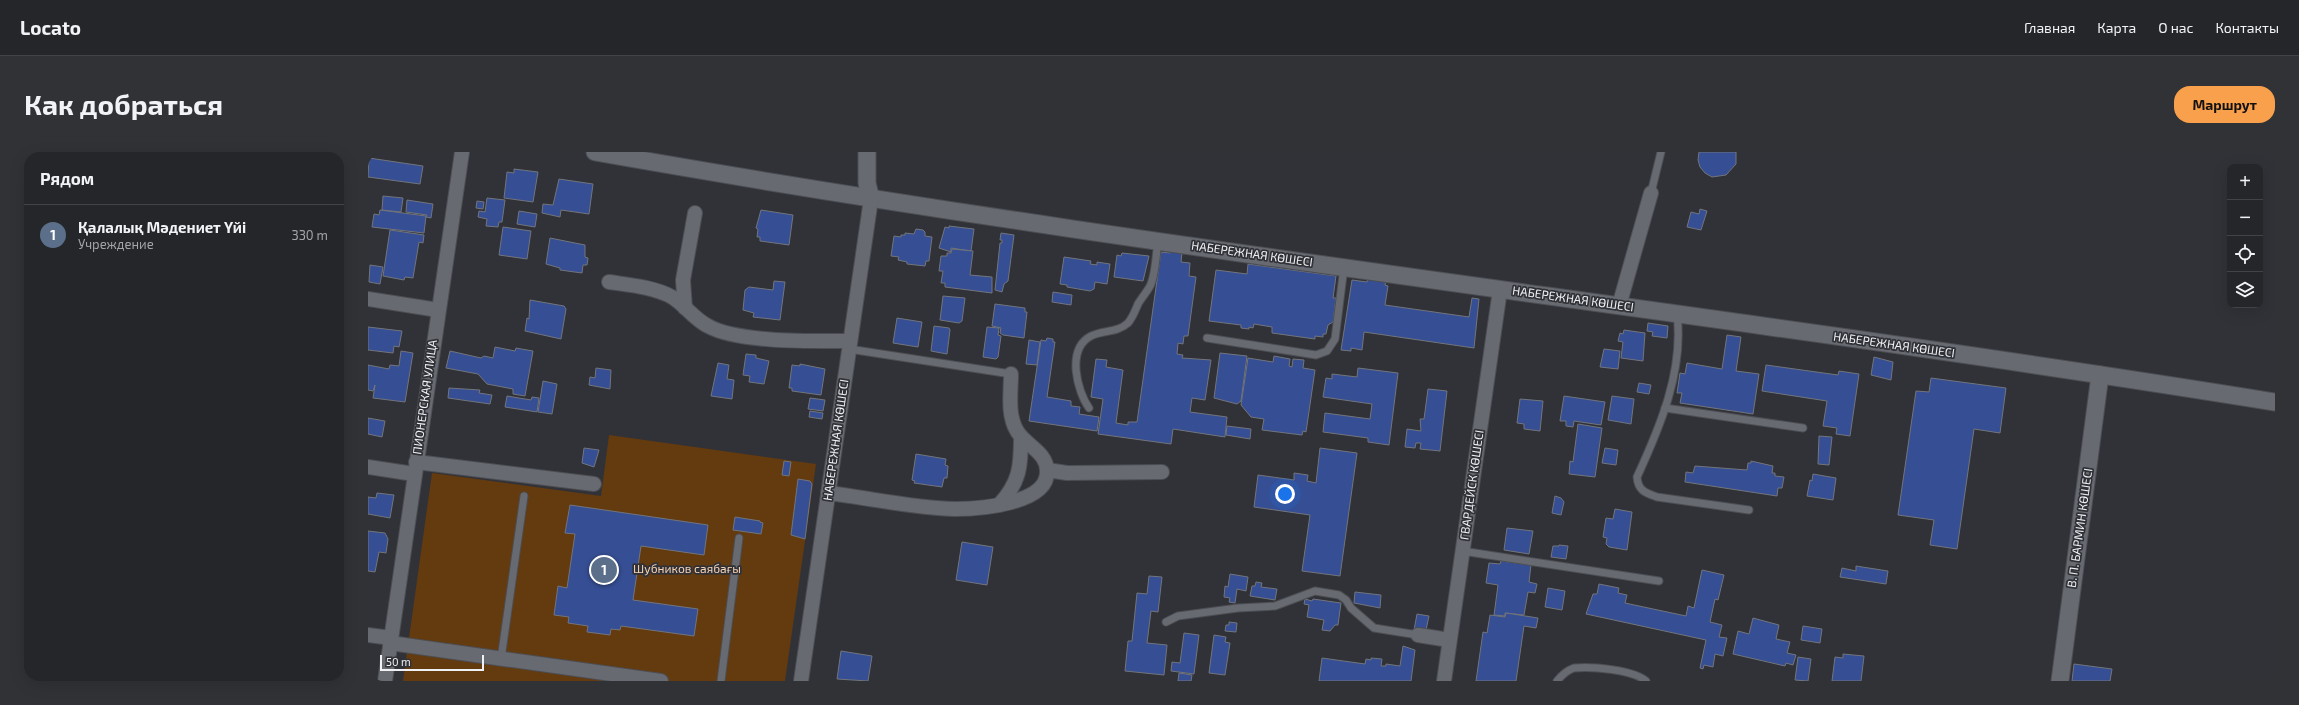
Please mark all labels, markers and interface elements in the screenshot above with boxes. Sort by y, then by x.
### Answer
text: Locato [20,16,81,39]
text: Главная [2024,19,2075,36]
text: Карта [2097,19,2136,36]
text: О нас [2158,19,2194,36]
text: Контакты [2216,19,2279,36]
button: Маршрут [2174,86,2275,123]
text: Как добраться [24,87,223,121]
map controls [2227,164,2263,308]
button: + [2227,164,2263,200]
text: Рядом [40,168,94,188]
button: − [2227,200,2263,236]
text: Қалалық Мәдениет Үйі [78,218,246,236]
text: 1 [50,227,56,243]
text: 330 m [291,227,328,243]
text: Учреждение [78,236,154,252]
button: locate [2227,236,2263,272]
street label: НАБЕРЕЖНАЯ КӨШЕСІ [1191,238,1314,268]
button: layers [2227,272,2263,308]
street label: НАБЕРЕЖНАЯ КӨШЕСІ [1512,283,1635,313]
street label: НАБЕРЕЖНАЯ КӨШЕСІ [1833,329,1956,359]
street label: ПИОНЕРСКАЯ УЛИЦА [409,338,439,455]
street label: НАБЕРЕЖНАЯ КӨШЕСІ [820,378,850,501]
street label: ГВАРДЕЙСК КӨШЕСІ [1456,429,1486,541]
street label: В. П. БАРМИН КӨШЕСІ [2064,467,2094,588]
your location [1275,484,1295,504]
pin: 1 [591,555,617,585]
park label: Шубников саябағы [633,561,741,576]
scale bar [380,653,484,672]
text: 50 m [386,655,411,668]

